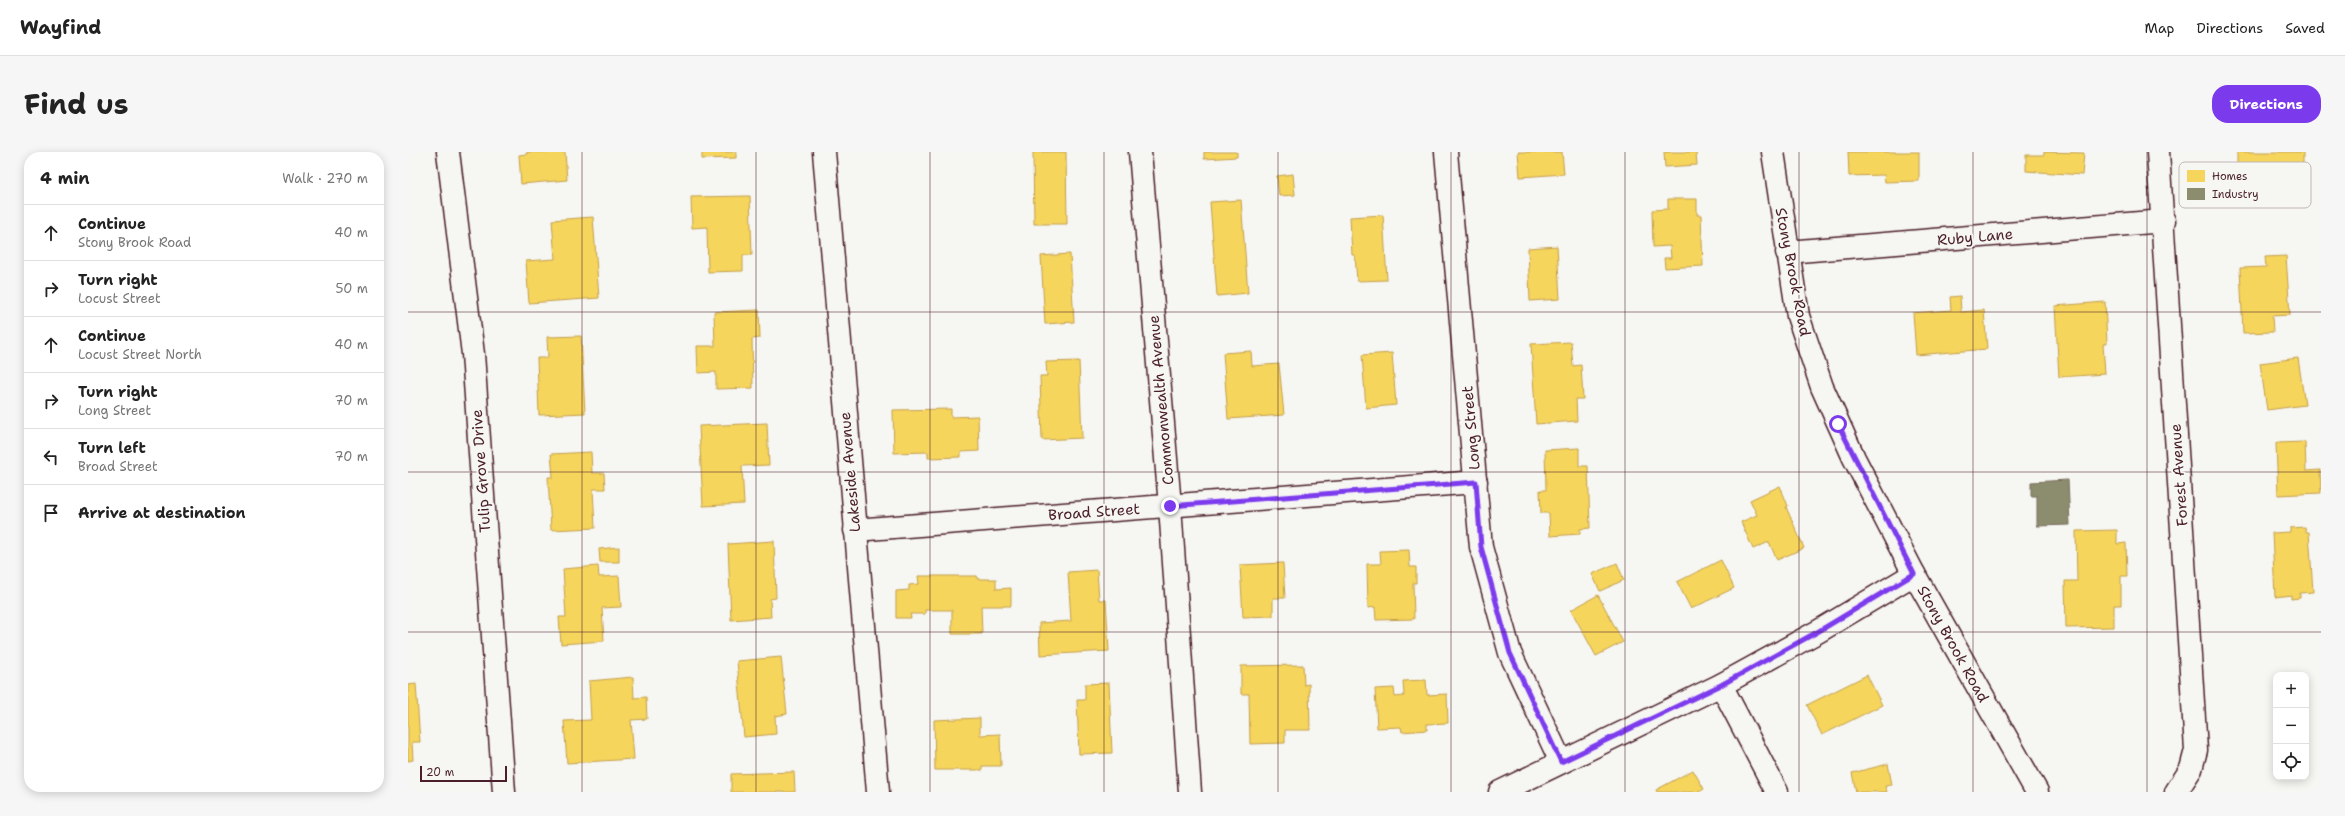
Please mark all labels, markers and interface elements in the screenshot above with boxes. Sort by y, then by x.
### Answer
text: Wayfind [20,15,101,40]
text: Map [2145,19,2175,37]
text: Directions [2197,19,2263,37]
text: Saved [2285,19,2325,37]
text: Find us [24,85,129,123]
button: Directions [2212,85,2321,123]
legend [2179,162,2311,208]
text: 4 min [40,167,90,189]
text: Homes [2212,169,2248,184]
text: Walk · 270 m [282,170,368,187]
text: Industry [2212,187,2259,202]
street label: Stony Brook Road [1771,206,1815,339]
text: Continue [78,214,146,234]
icon: ahead [40,222,62,244]
text: 40 m [334,224,368,241]
street label: Ruby Lane [1936,224,2014,250]
text: Stony Brook Road [78,234,191,251]
text: Turn right [78,270,158,290]
icon: right [40,278,62,300]
text: 50 m [335,280,368,297]
text: Locust Street [78,290,161,307]
street label: Commonwealth Avenue [1144,314,1178,486]
text: Continue [78,326,146,346]
icon: ahead [40,334,62,356]
text: 40 m [334,336,368,353]
text: Locust Street North [78,346,202,363]
text: Turn right [78,382,158,402]
street label: Long Street [1457,385,1485,471]
icon: right [40,390,62,412]
text: 70 m [334,392,368,409]
text: Long Street [78,402,151,419]
street label: Tulip Grove Drive [467,409,495,533]
street label: Lakeside Avenue [835,411,865,533]
route start [1829,415,1847,433]
street label: Forest Avenue [2165,423,2193,527]
text: Turn left [78,438,146,458]
icon: left [40,446,62,468]
text: 70 m [334,448,368,465]
text: Broad Street [78,458,158,475]
route end [1161,497,1179,515]
street label: Broad Street [1047,499,1141,525]
icon: arrive [40,502,62,524]
text: Arrive at destination [78,503,246,523]
street label: Stony Brook Road [1913,582,1994,706]
map controls [2273,672,2309,780]
button: + [2273,672,2309,708]
button: − [2273,708,2309,744]
button: locate [2273,744,2309,780]
scale bar [420,764,507,783]
text: 20 m [426,765,454,780]

